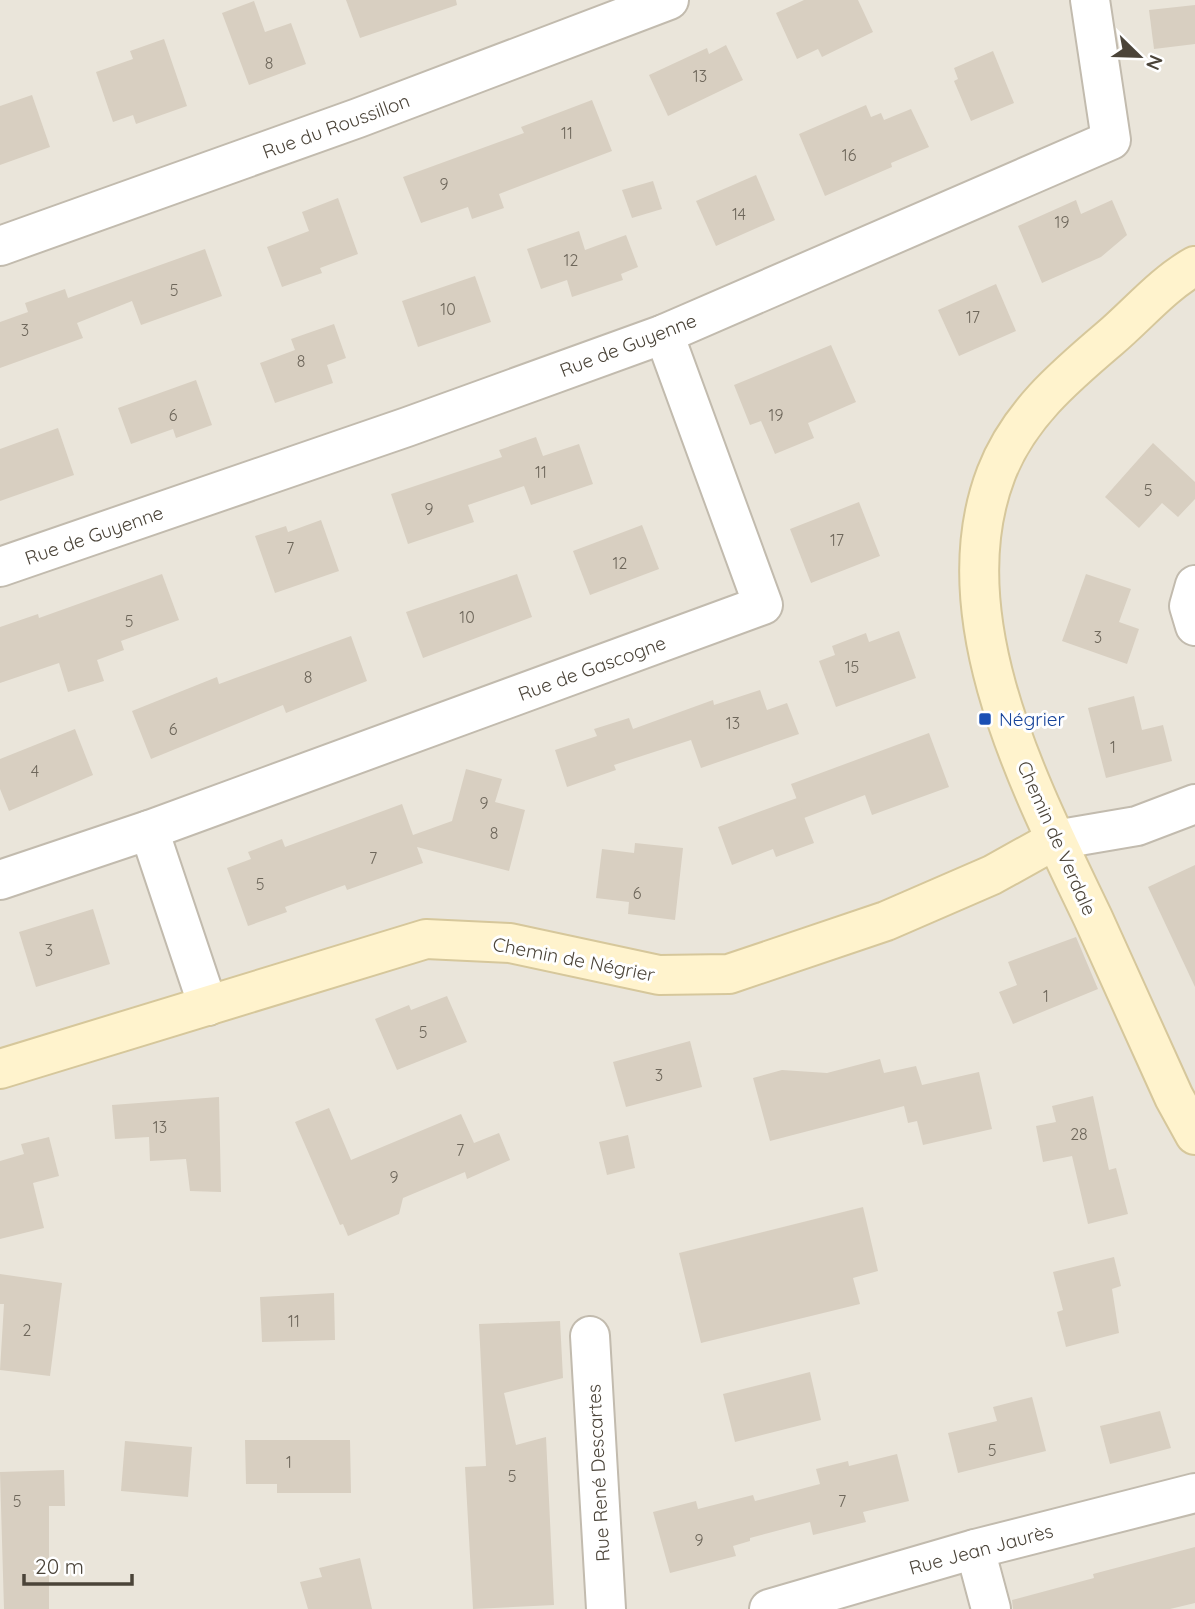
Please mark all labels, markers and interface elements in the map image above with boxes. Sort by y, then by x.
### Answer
north arrow [1104,21,1174,91]
text: N [1141,52,1168,74]
house number: 8 [265,53,273,73]
house number: 13 [693,66,707,86]
street label: Rue du Roussillon [259,88,413,164]
house number: 11 [561,123,573,143]
house number: 16 [842,145,857,165]
house number: 9 [440,174,449,194]
house number: 14 [732,204,746,224]
house number: 19 [1055,212,1069,232]
house number: 12 [564,250,579,270]
house number: 5 [170,280,178,300]
house number: 10 [440,299,456,319]
house number: 17 [966,307,980,327]
street label: Rue de Guyenne [556,308,700,382]
house number: 3 [21,320,29,340]
house number: 8 [297,351,305,371]
house number: 6 [169,405,178,425]
house number: 19 [769,405,783,425]
house number: 11 [535,462,547,482]
house number: 5 [1144,480,1152,500]
house number: 9 [425,499,434,519]
street label: Rue de Guyenne [22,500,166,570]
house number: 17 [830,530,844,550]
house number: 7 [286,538,294,558]
house number: 12 [613,553,628,573]
house number: 10 [459,607,475,627]
house number: 5 [125,611,133,631]
house number: 3 [1094,627,1102,647]
street label: Rue de Gascogne [515,630,669,706]
house number: 15 [845,657,859,677]
house number: 8 [304,667,312,687]
place label: Négrier [999,707,1065,731]
marker: Négrier [977,711,993,727]
house number: 13 [726,713,740,733]
house number: 6 [169,719,178,739]
house number: 1 [1110,737,1116,757]
street label: Chemin de Verdale [1012,757,1102,919]
house number: 4 [31,761,39,781]
house number: 9 [480,793,489,813]
house number: 8 [490,823,498,843]
house number: 7 [369,848,377,868]
house number: 5 [256,874,264,894]
house number: 6 [633,883,642,903]
street label: Chemin de Négrier [491,932,658,987]
house number: 3 [45,940,53,960]
house number: 1 [1043,986,1049,1006]
house number: 5 [419,1022,427,1042]
house number: 3 [655,1065,663,1085]
house number: 13 [153,1117,167,1137]
house number: 28 [1070,1124,1088,1144]
house number: 7 [456,1140,464,1160]
house number: 9 [390,1167,399,1187]
house number: 11 [288,1311,300,1331]
house number: 2 [23,1320,32,1340]
street label: Rue René Descartes [581,1384,615,1562]
house number: 5 [988,1440,996,1460]
house number: 1 [286,1452,292,1472]
house number: 5 [508,1466,516,1486]
house number: 5 [13,1491,21,1511]
house number: 7 [838,1491,846,1511]
street label: Rue Jean Jaurès [906,1518,1056,1580]
house number: 9 [695,1530,704,1550]
scale bar [24,1542,133,1586]
text: 20 m [35,1553,84,1579]

